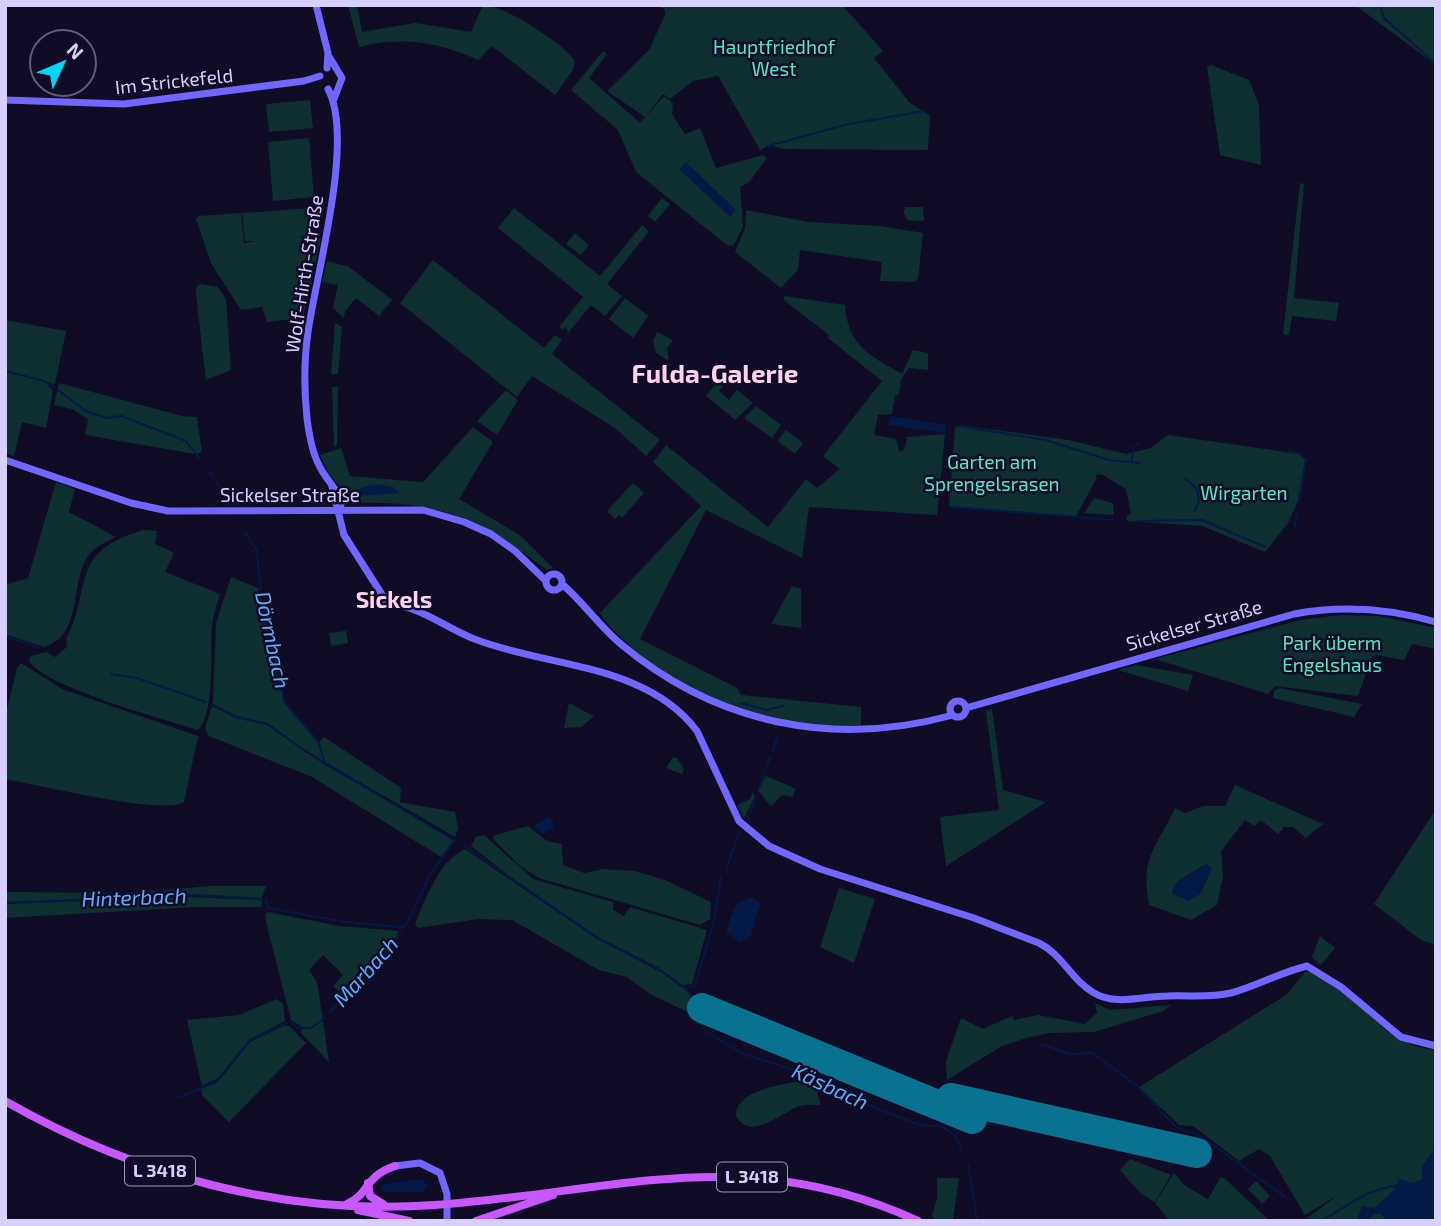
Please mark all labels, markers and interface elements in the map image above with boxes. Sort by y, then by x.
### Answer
north arrow [28,28,98,98]
park label: Hauptfriedhof West [713,35,836,80]
text: N [63,38,89,64]
street label: Im Strickefeld [114,63,234,98]
street label: Wolf-Hirth-Straße [280,193,327,355]
district label: Fulda-Galerie [631,357,799,388]
park label: Garten am Sprengelsrasen [924,450,1060,495]
park label: Wirgarten [1200,481,1288,504]
street label: Sickelser Straße [220,483,360,506]
district label: Sickels [356,585,432,613]
water label: Dörmbach [251,589,296,691]
street label: Sickelser Straße [1123,594,1264,655]
park label: Park überm Engelshaus [1282,631,1382,676]
water label: Hinterbach [81,882,187,911]
water label: Marbach [327,931,403,1011]
water label: Käsbach [789,1057,873,1114]
road number: L 3418 [125,1156,195,1186]
road number: L 3418 [717,1162,787,1192]

